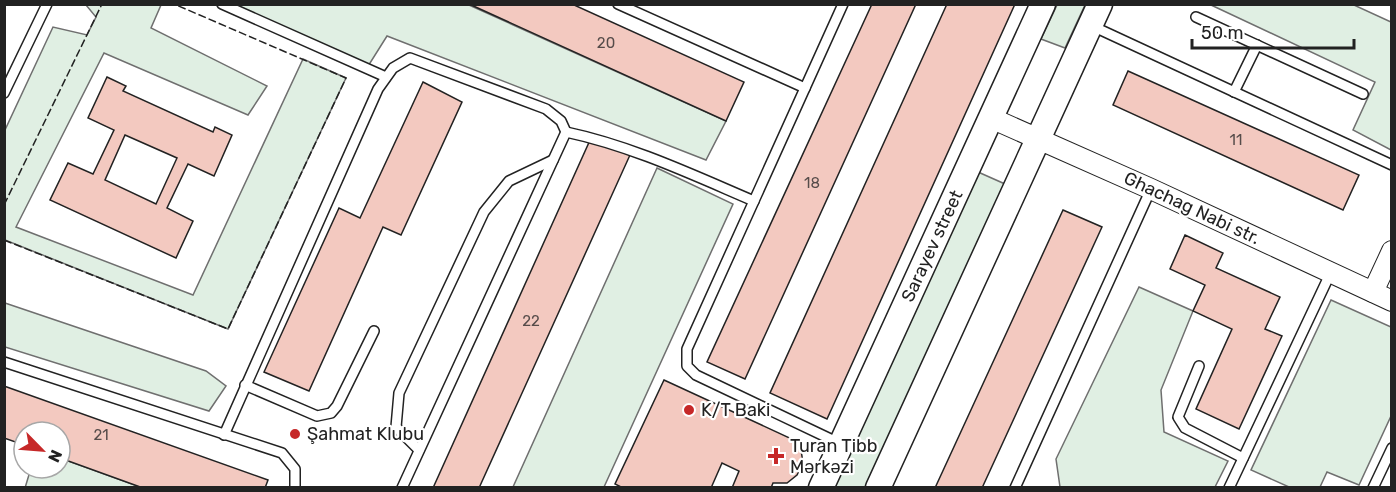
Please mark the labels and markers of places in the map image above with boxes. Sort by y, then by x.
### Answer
place label: K/T Baki [701,399,770,421]
marker: K/T Baki [682,403,696,417]
place label: Şahmat Klubu [307,423,424,445]
marker: Şahmat Klubu [288,427,302,441]
place label: Turan Tibb Mərkəzi [790,435,877,478]
marker: Turan Tibb Mərkəzi [767,447,785,465]

